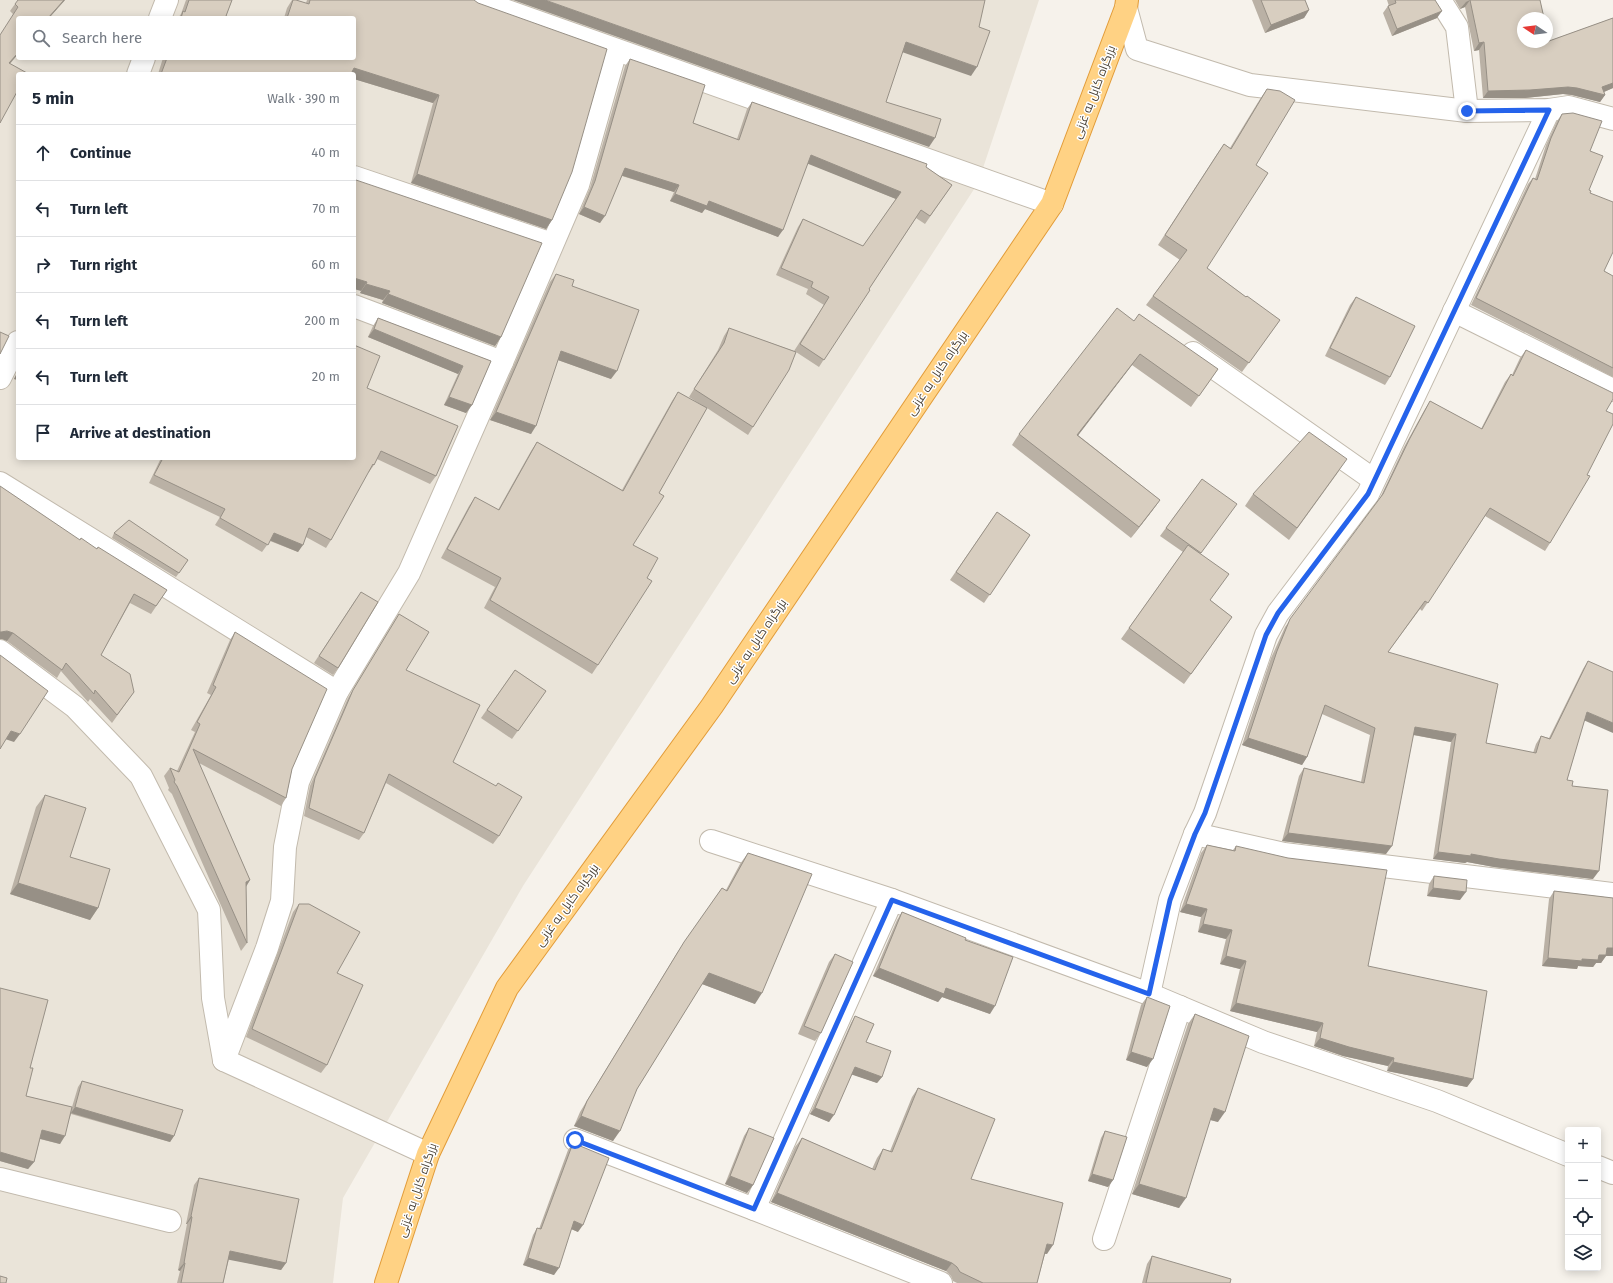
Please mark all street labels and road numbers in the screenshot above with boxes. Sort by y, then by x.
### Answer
street label: بزرگراه کابل به غزنی [1070,43,1118,141]
street label: بزرگراه کابل به غزنی [904,328,970,418]
street label: بزرگراه کابل به غزنی [723,596,789,686]
street label: بزرگراه کابل به غزنی [532,861,602,949]
street label: بزرگراه کابل به غزنی [394,1141,440,1239]

